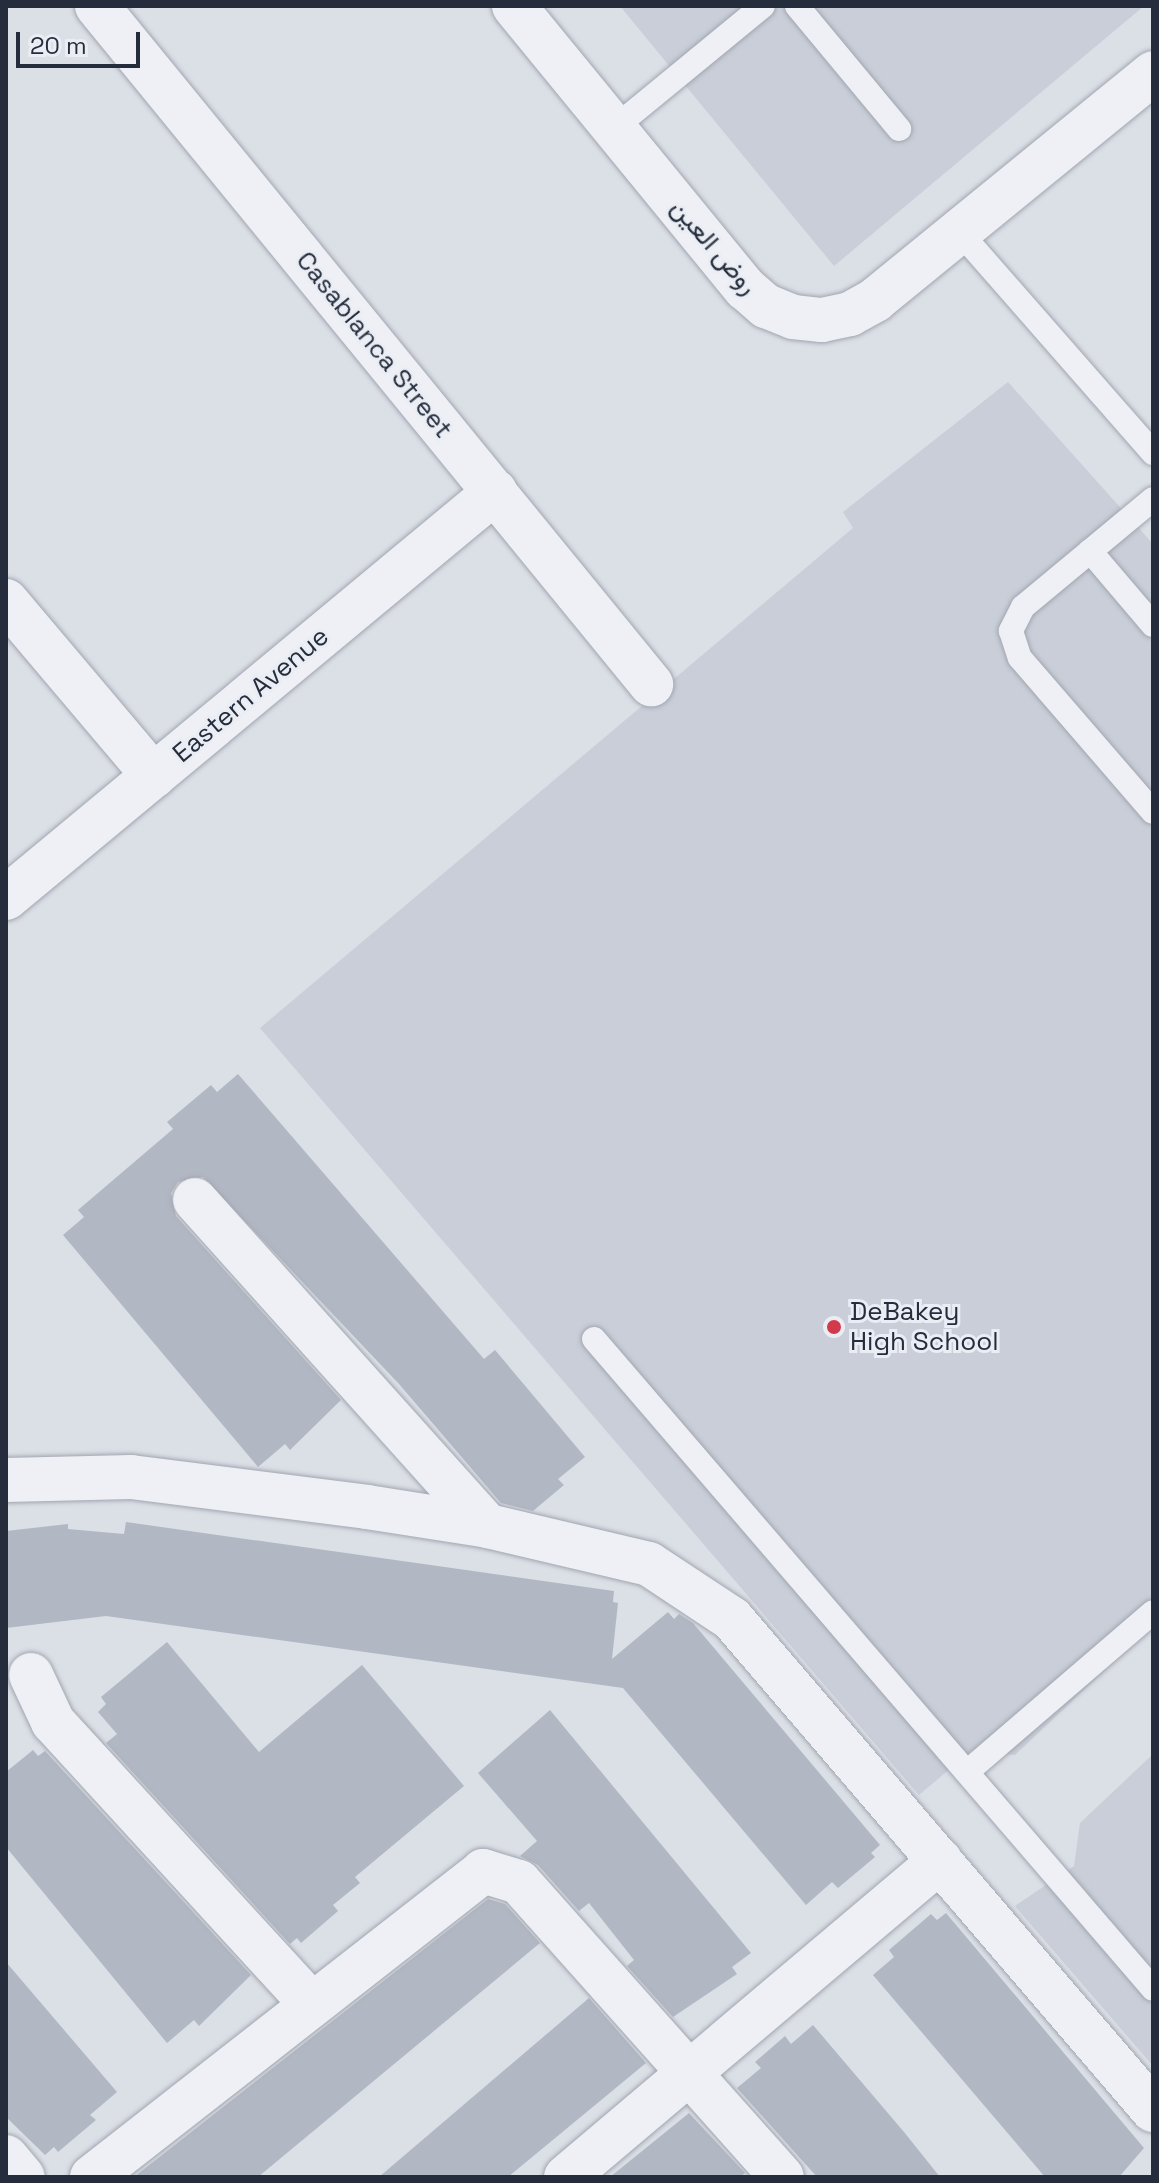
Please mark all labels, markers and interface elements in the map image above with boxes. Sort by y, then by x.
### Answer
scale bar [20,16,144,66]
text: 20 m [30,30,87,61]
street label: روض العين [664,193,764,301]
street label: Casablanca Street [289,246,459,444]
street label: Eastern Avenue [167,621,335,769]
place label: DeBakey High School [850,1296,999,1358]
marker: DeBakey High School [825,1318,843,1336]

